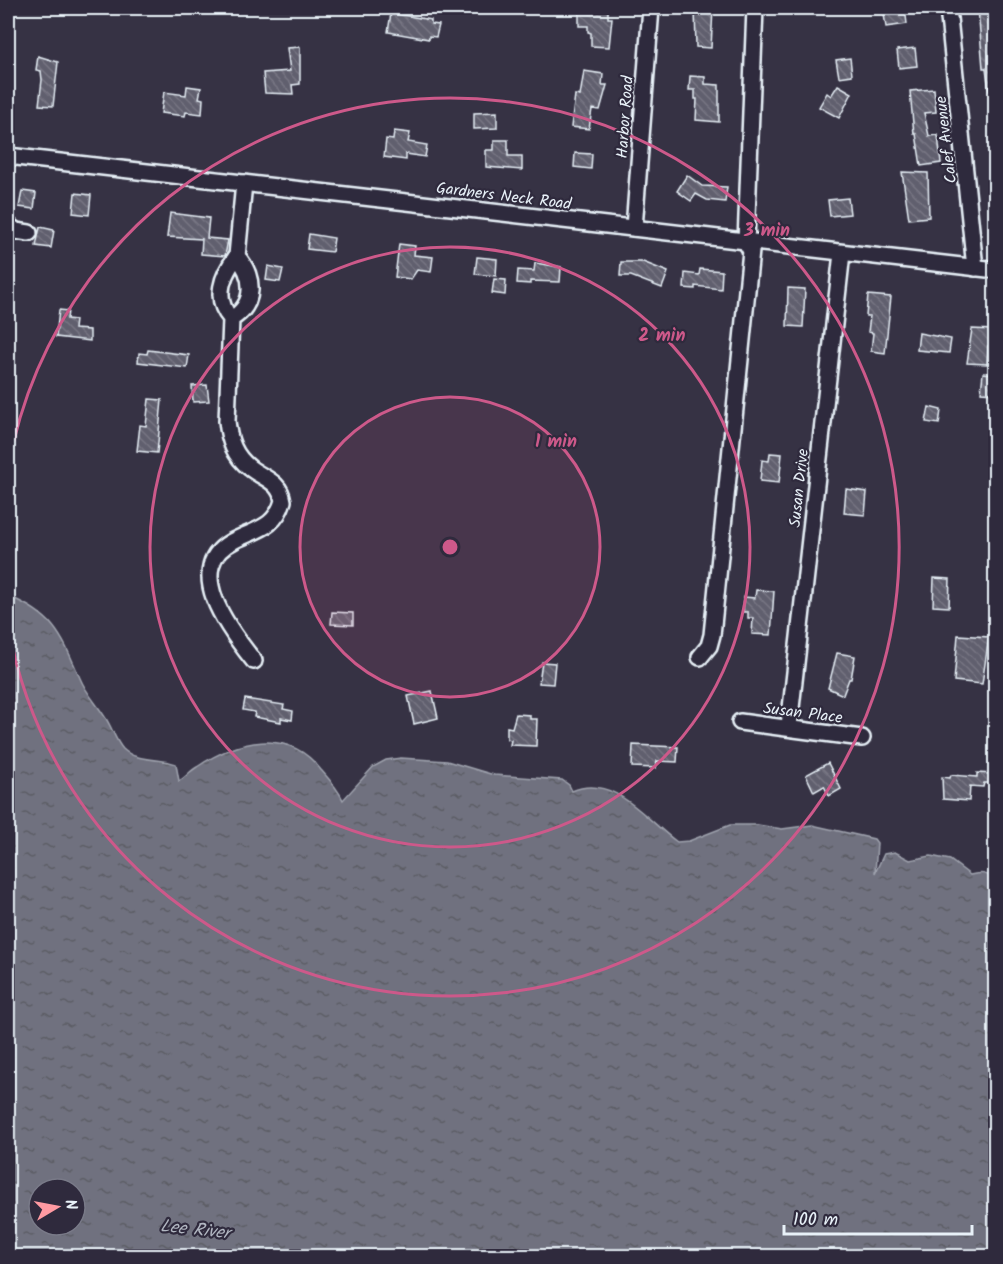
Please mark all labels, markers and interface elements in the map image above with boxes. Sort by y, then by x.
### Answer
street label: Harbor Road [610,74,641,159]
street label: Calef Avenue [929,95,964,185]
street label: Gardners Neck Road [435,176,574,217]
text: 3 min [743,217,790,246]
text: 2 min [639,322,685,351]
text: 1 min [535,428,577,457]
street label: Susan Drive [783,448,816,529]
centre of rings [440,537,460,557]
street label: Susan Place [762,696,844,731]
north arrow [27,1177,87,1237]
text: N [57,1198,83,1212]
scale bar [784,1198,972,1236]
text: 100 m [793,1206,838,1235]
water label: Lee River [159,1212,235,1249]

